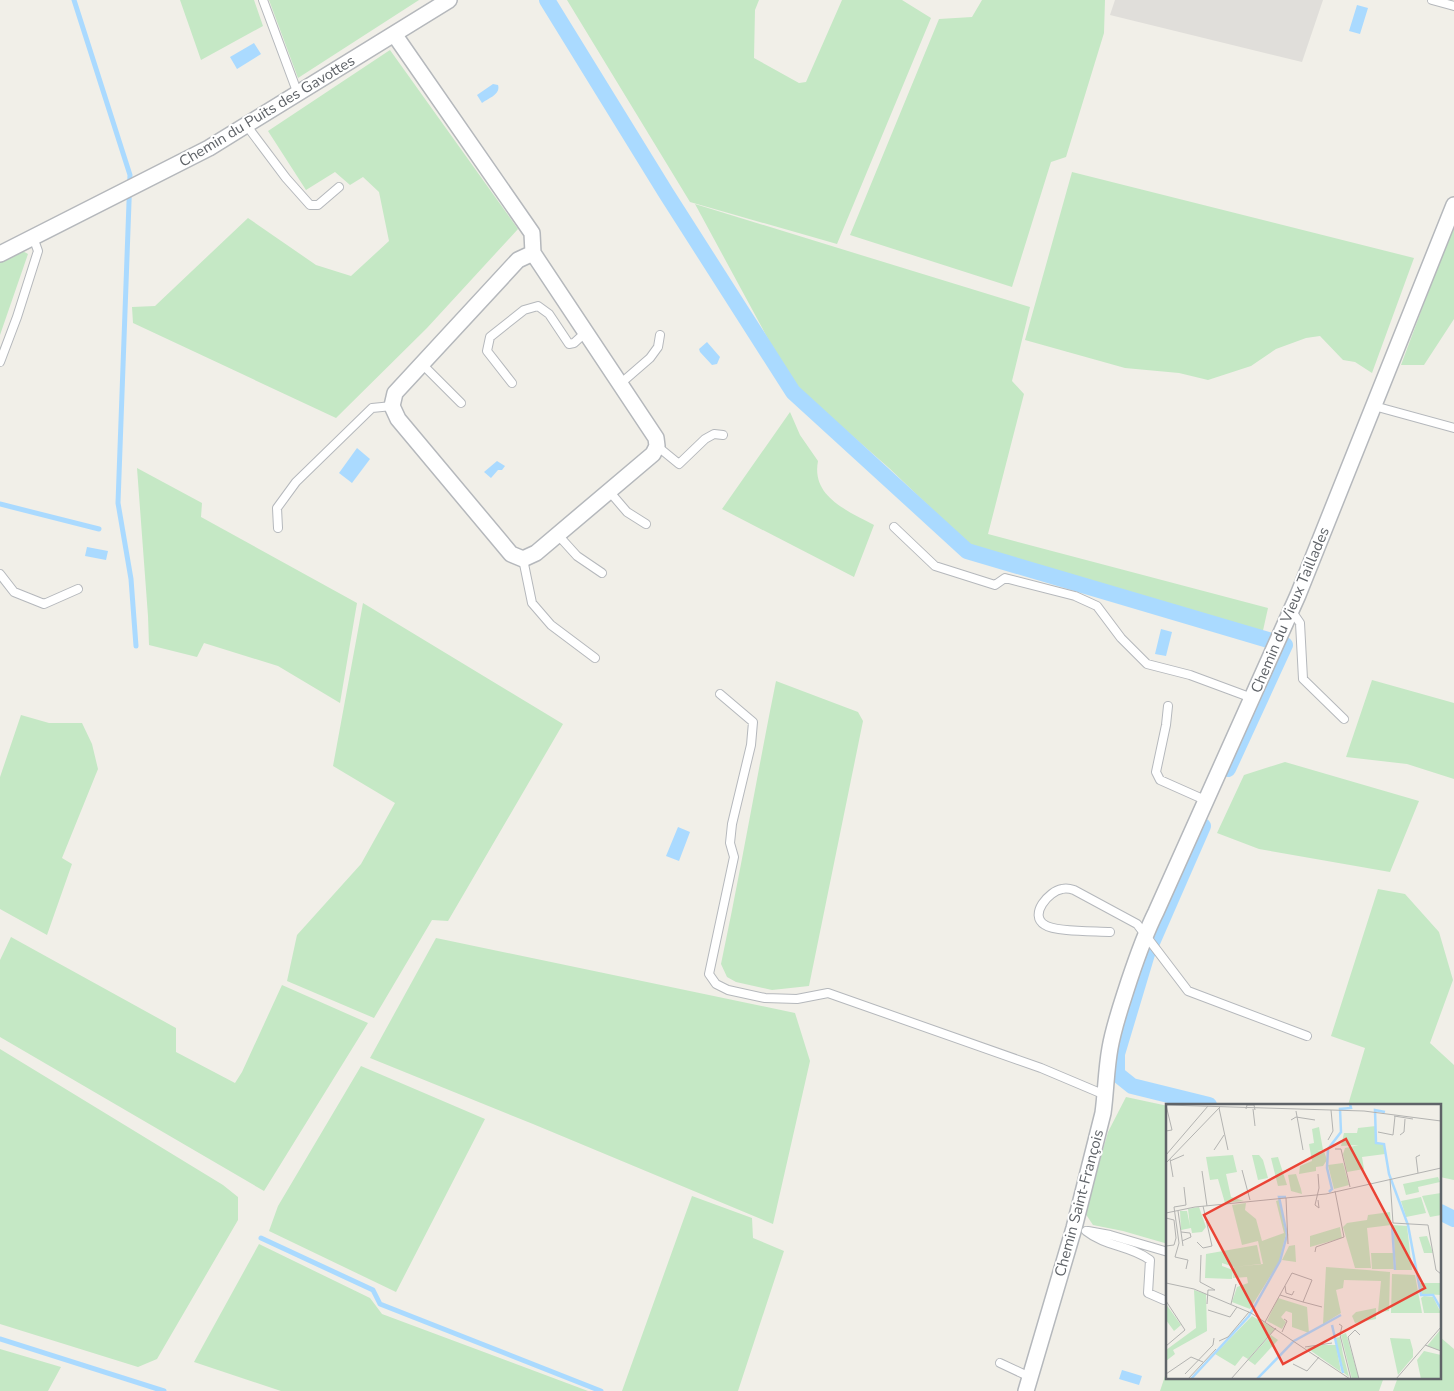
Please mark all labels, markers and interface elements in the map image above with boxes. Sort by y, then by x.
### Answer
street label: Chemin du Puits des Gavottes [175,50,359,172]
street label: Chemin du Vieux Taillades [1246,524,1334,696]
inset map [1166,1104,1442,1378]
street label: Chemin Saint-François [1050,1127,1108,1279]

